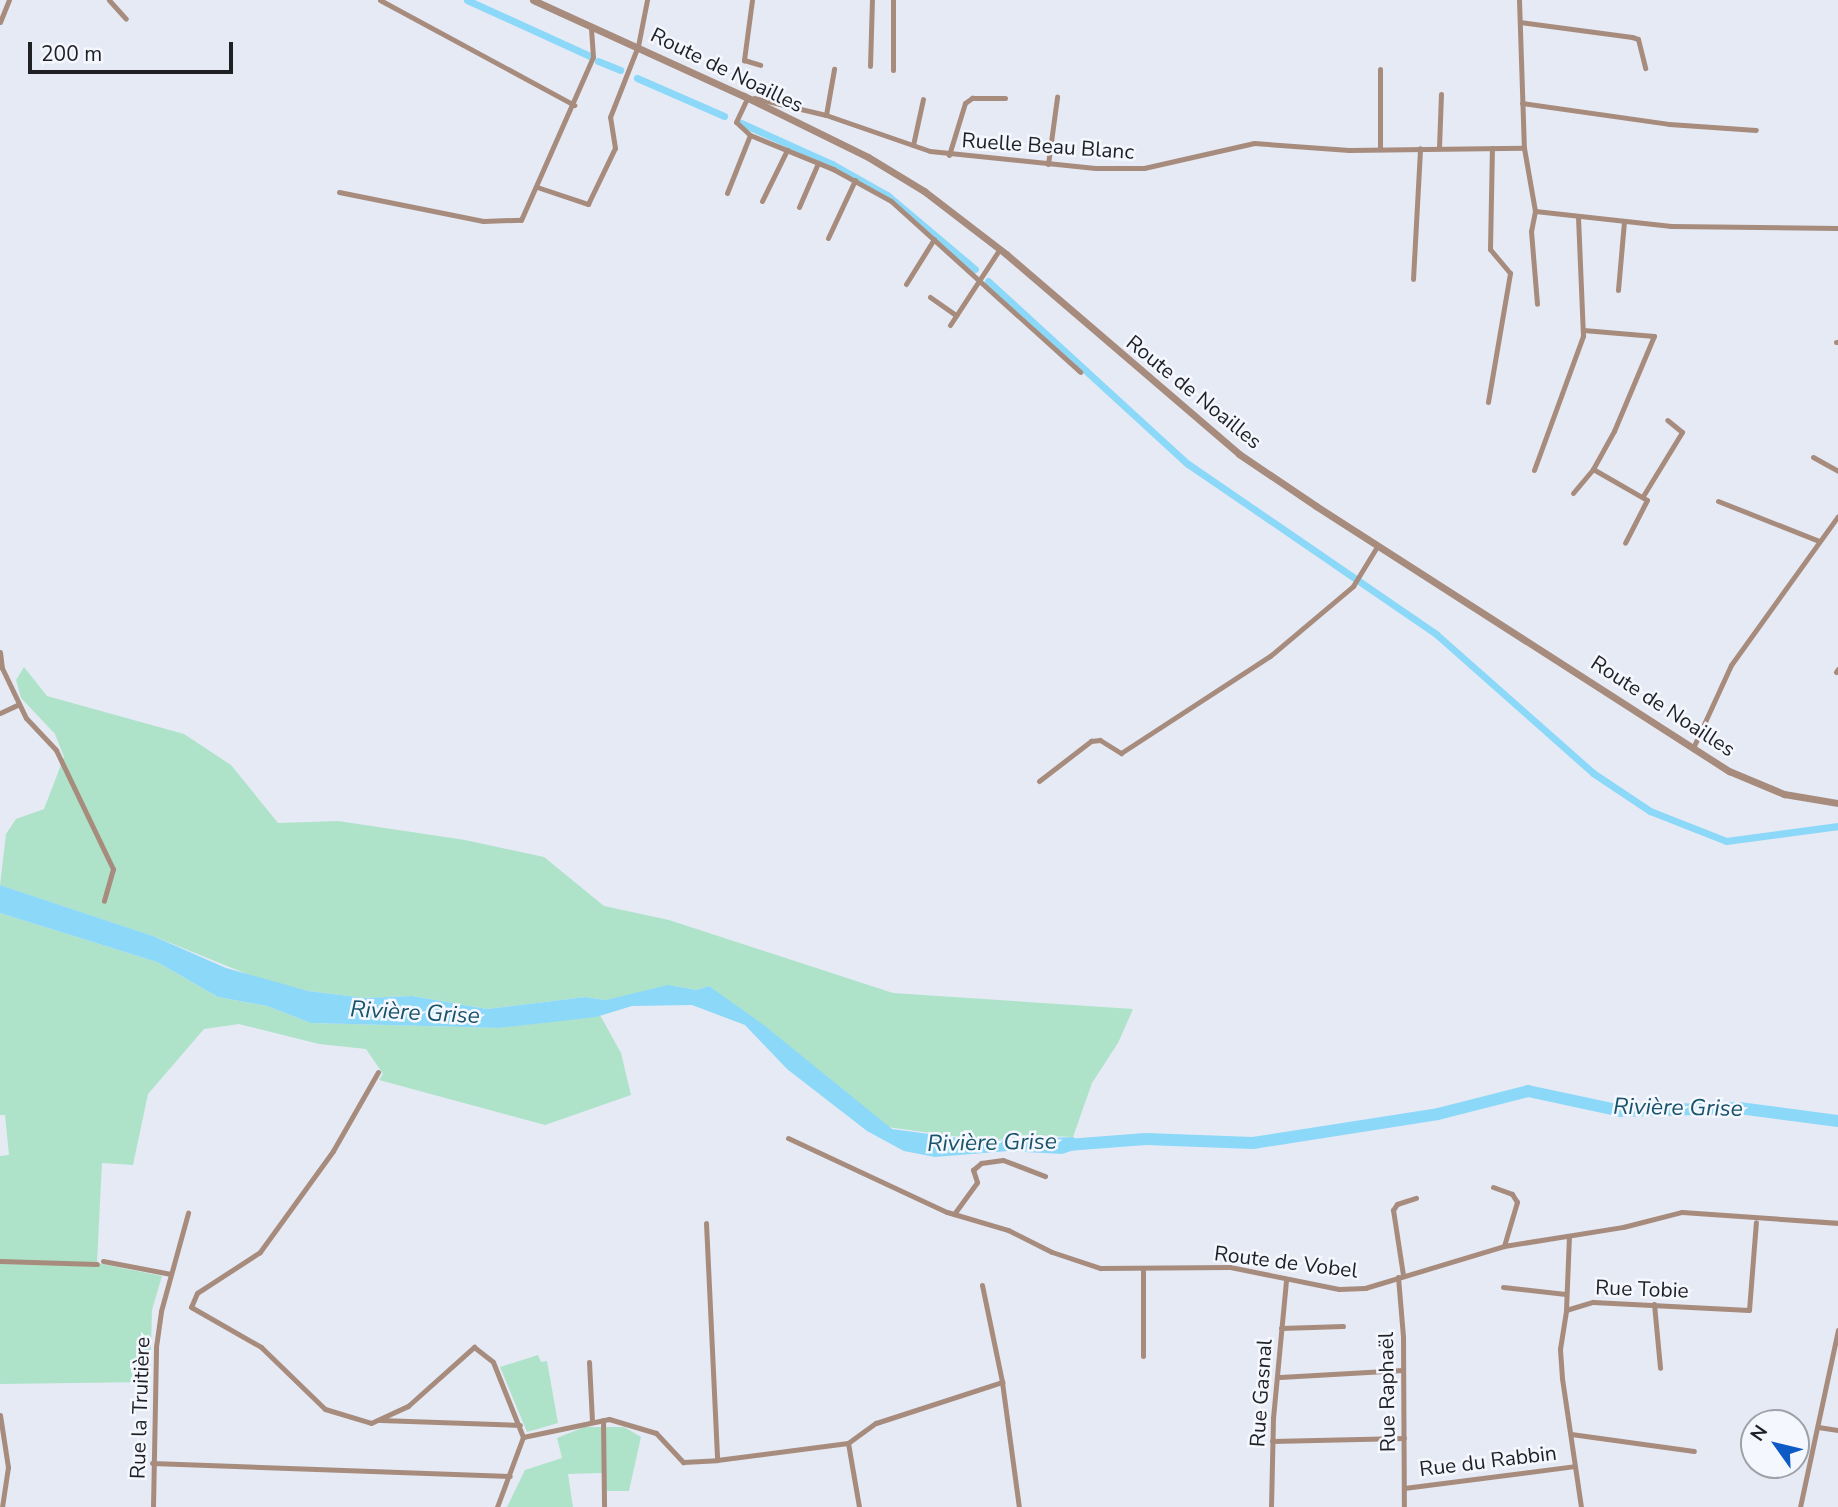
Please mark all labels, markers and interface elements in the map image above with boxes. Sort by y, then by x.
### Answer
street label: Route de Noailles [647,22,807,118]
scale bar [32,28,236,72]
text: 200 m [41,40,102,68]
street label: Ruelle Beau Blanc [961,127,1135,165]
street label: Route de Noailles [1121,330,1267,454]
street label: Route de Noailles [1586,650,1740,762]
water label: Rivière Grise [349,996,481,1030]
water label: Rivière Grise [1613,1093,1743,1123]
water label: Rivière Grise [927,1128,1057,1158]
street label: Route de Vobel [1213,1241,1359,1283]
street label: Rue Tobie [1595,1275,1689,1303]
street label: Rue Raphaël [1373,1332,1401,1452]
street label: Rue la Truitière [125,1336,155,1480]
street label: Rue Gasnal [1245,1338,1277,1448]
north arrow [1740,1409,1810,1479]
text: N [1744,1420,1774,1447]
street label: Rue du Rabbin [1418,1440,1558,1482]

